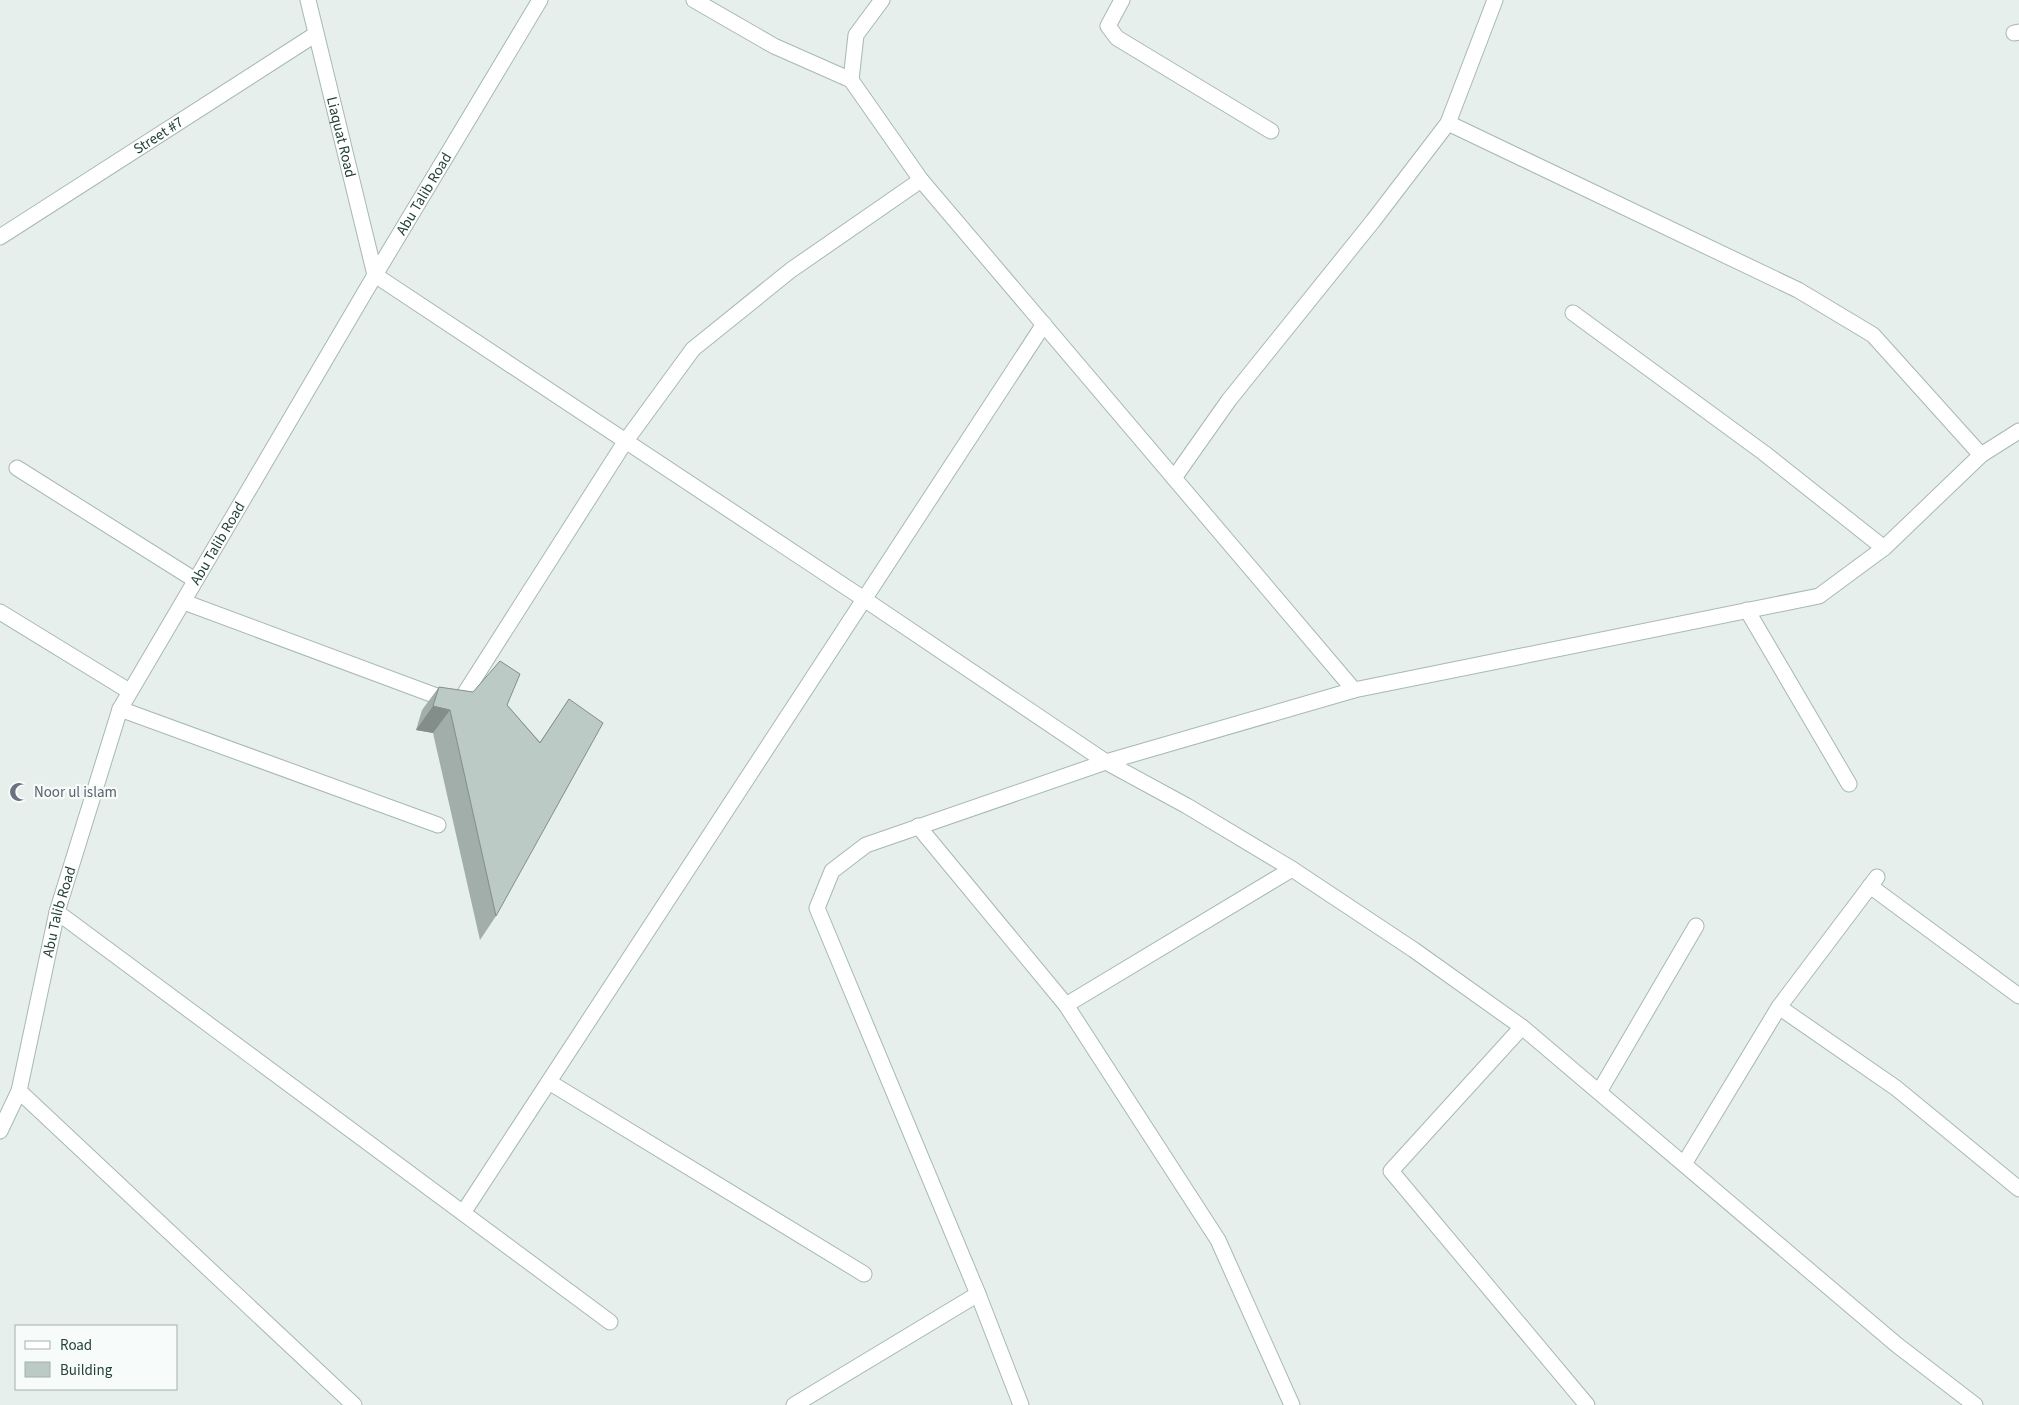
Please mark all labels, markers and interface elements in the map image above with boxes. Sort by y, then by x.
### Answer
street label: Liaquat Road [321,94,361,180]
street label: Street #7 [129,112,187,159]
street label: Abu Talib Road [391,148,457,239]
street label: Abu Talib Road [185,498,250,589]
mosque icon: Noor ul islam [8,781,30,803]
place label: Noor ul islam [34,782,117,803]
street label: Abu Talib Road [37,864,81,959]
legend [15,1325,178,1390]
text: Road [60,1335,92,1356]
text: Building [60,1360,113,1381]

